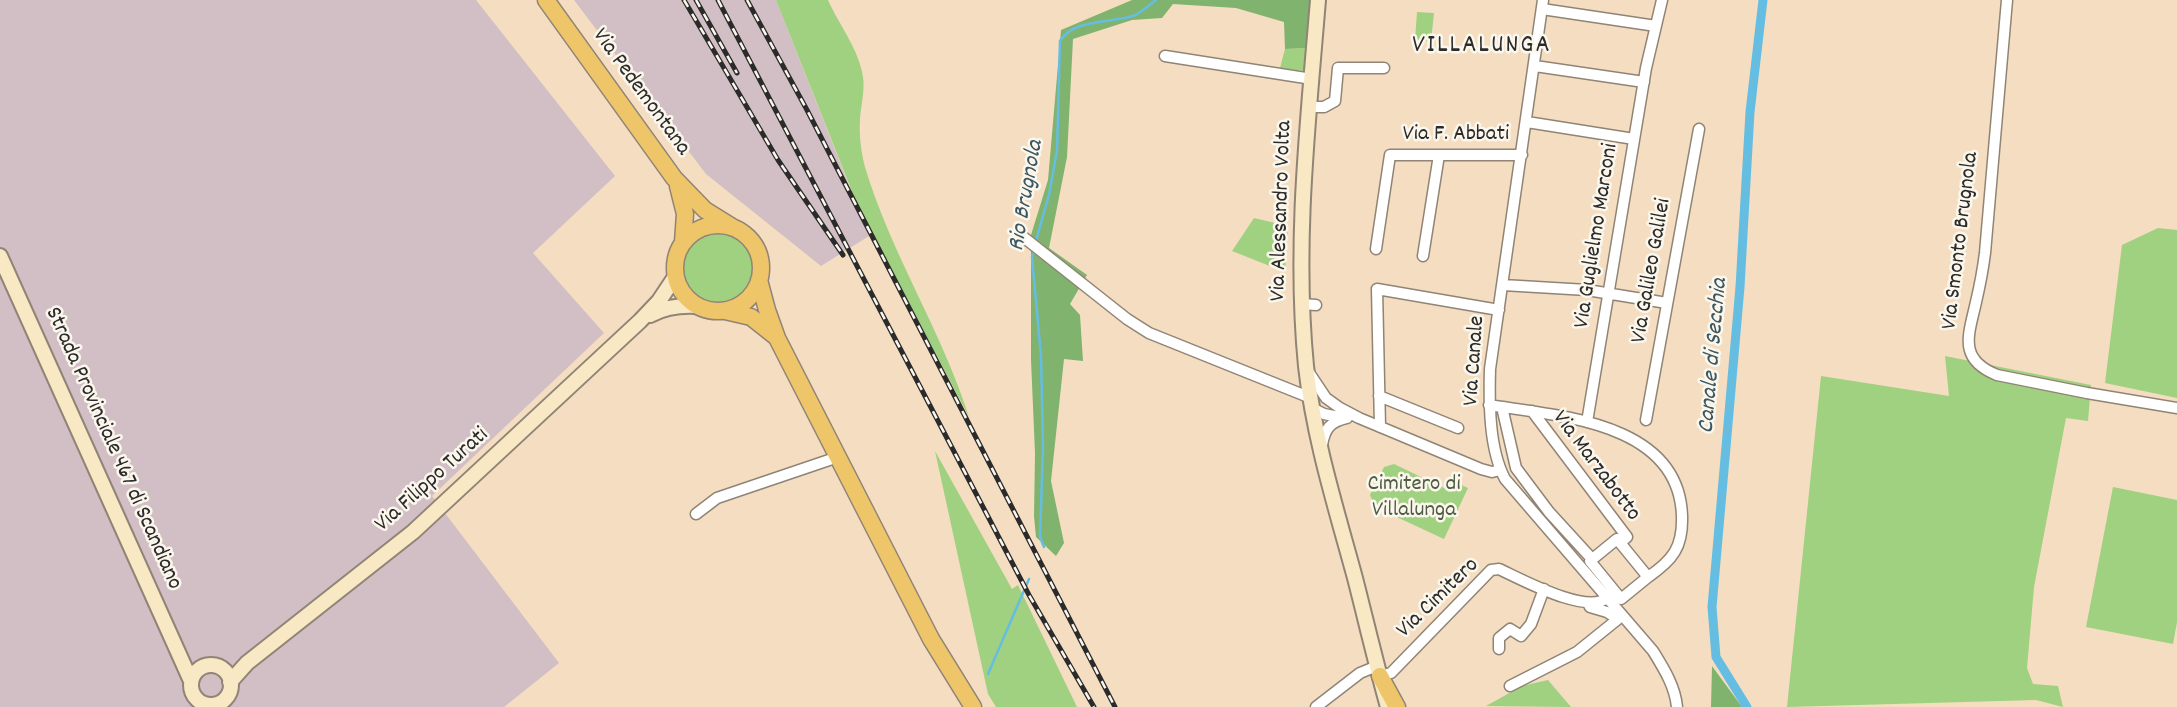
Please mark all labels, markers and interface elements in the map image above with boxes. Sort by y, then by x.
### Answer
street label: Via Pedemontana [585,24,695,162]
district label: VILLALUNGA [1414,31,1550,63]
street label: Via Alessandro Volta [1266,120,1300,302]
street label: Via F. Abbati [1403,122,1509,150]
water label: Rio Brugnola [1004,138,1052,254]
street label: Via Guglielmo Marconi [1570,142,1626,330]
street label: Via Smonto Brugnola [1937,151,1987,331]
street label: Via Galileo Galilei [1627,197,1679,345]
water label: Canale di Secchia [1694,277,1736,435]
street label: Strada Provinciale 467 di Scandiano [37,304,187,594]
street label: Via Canale [1459,315,1493,407]
street label: Via Marzabotto [1545,406,1645,528]
street label: Via Filippo Turati [371,423,495,539]
park label: Cimitero di Villalunga [1367,472,1461,526]
street label: Via Cimitero [1392,553,1486,645]

